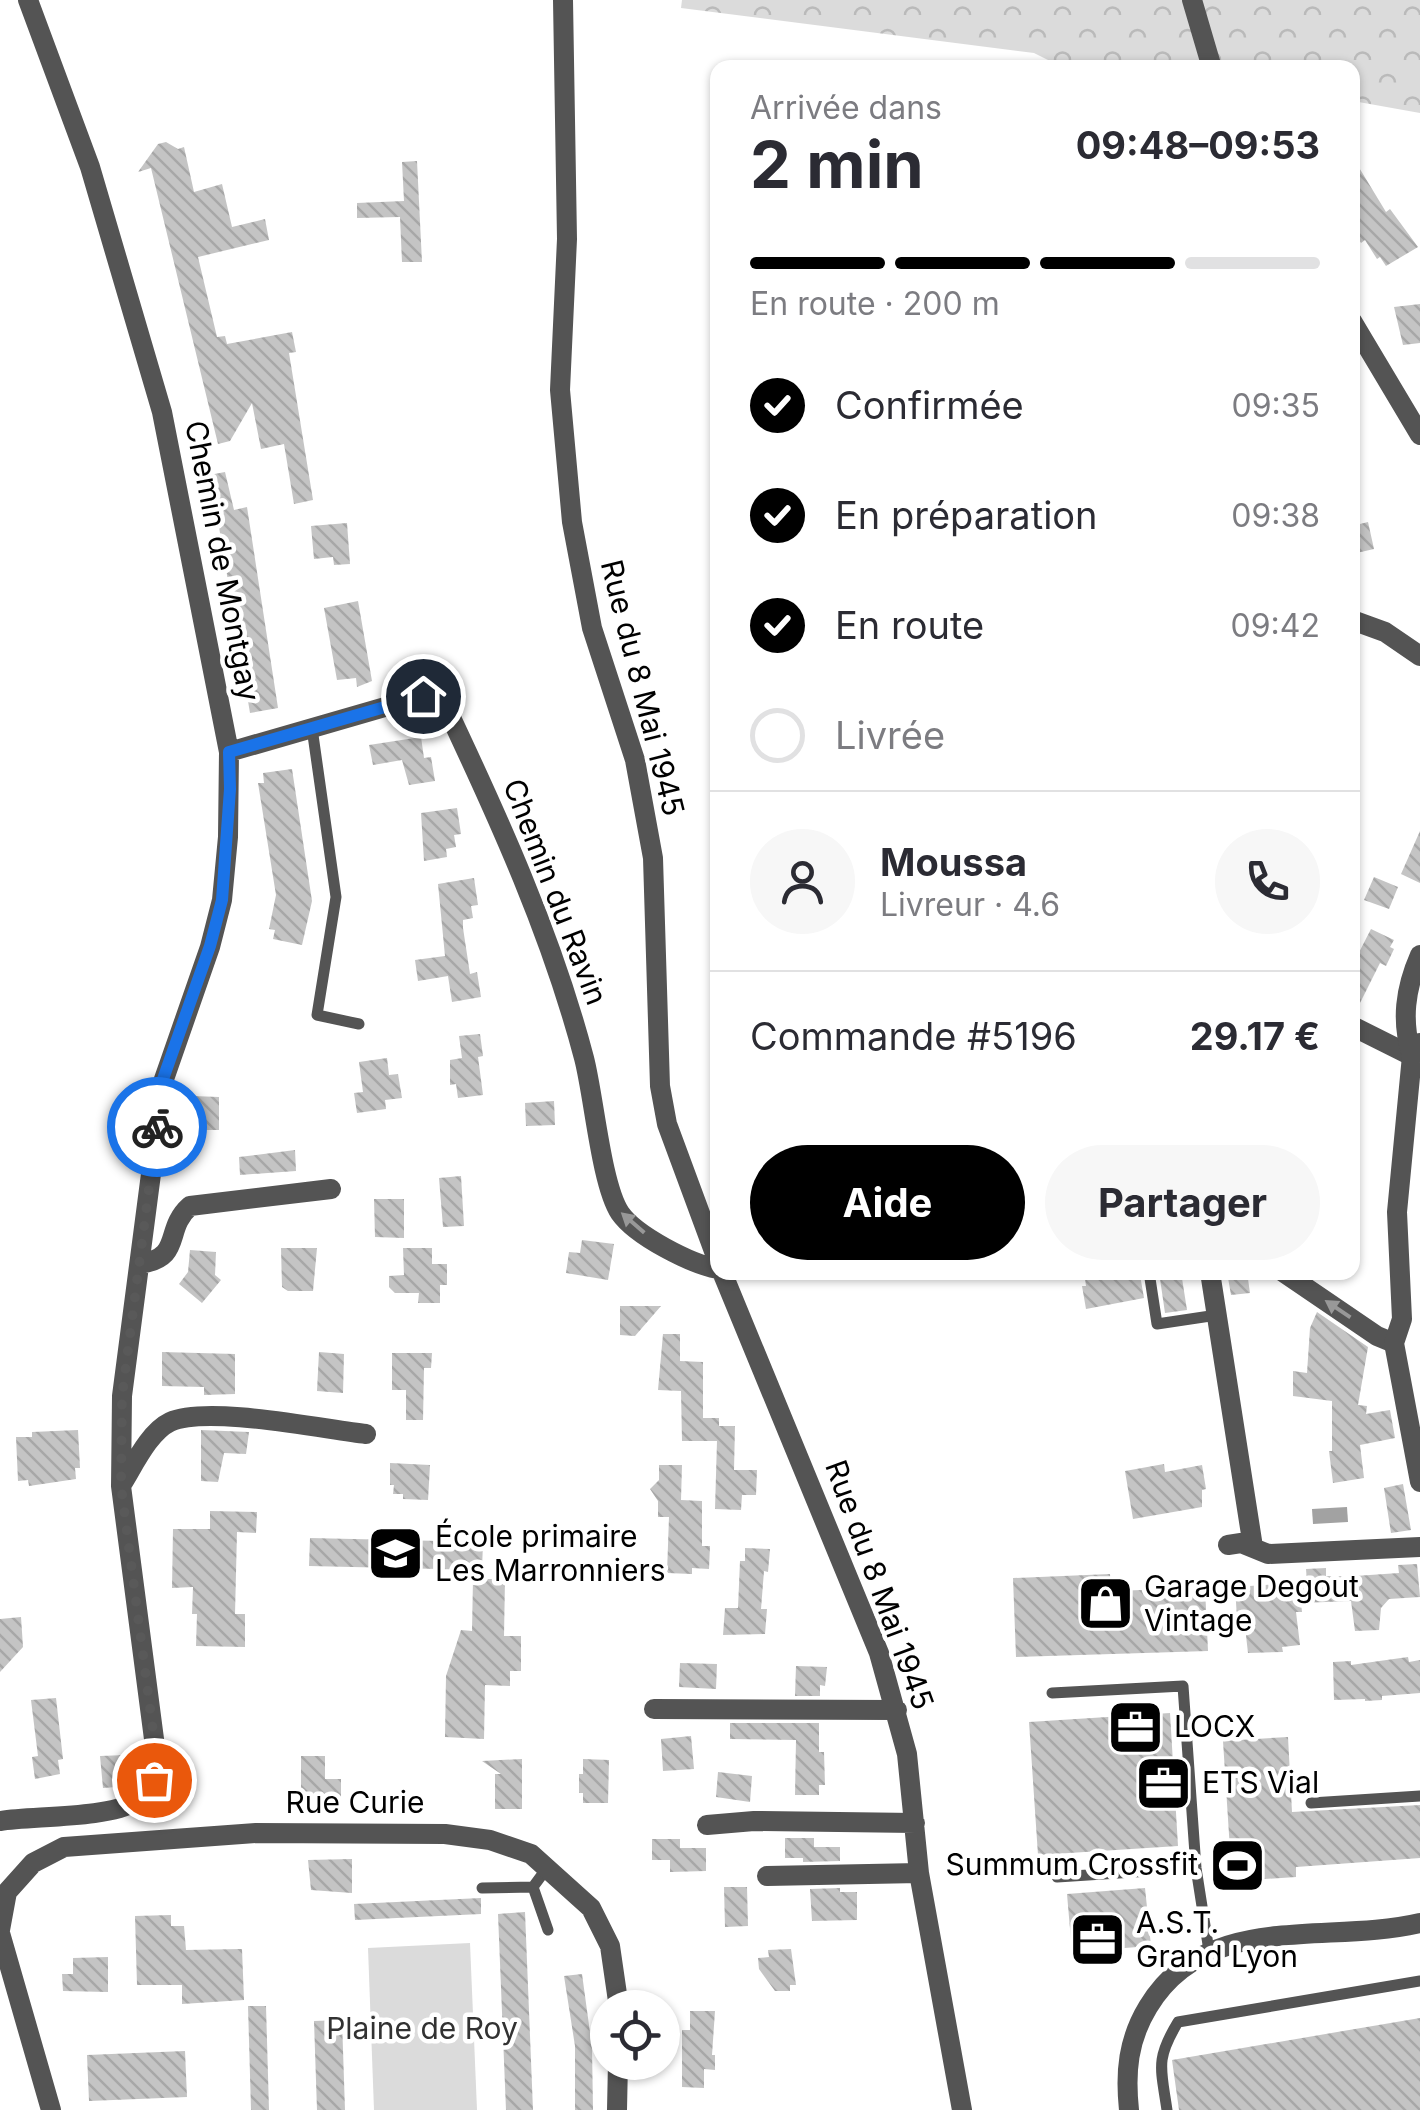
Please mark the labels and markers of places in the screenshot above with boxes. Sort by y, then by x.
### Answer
pin [381,654,466,739]
place label: École primaire Les Marronniers [435,1518,666,1588]
school or university icon: École primaire Les Marronniers [366,1524,426,1584]
place label: Garage Degout Vintage [1144,1568,1359,1638]
shop icon: Garage Degout Vintage [1075,1574,1135,1634]
office icon: LOCX [1105,1697,1165,1757]
place label: LOCX [1174,1708,1255,1744]
pin [112,1738,197,1823]
office icon: ETS Vial [1133,1753,1193,1813]
place label: ETS Vial [1202,1764,1319,1800]
sports icon: Summum Crossfit [1207,1835,1267,1895]
place label: Summum Crossfit [945,1846,1198,1882]
place label: A.S.T. Grand Lyon [1136,1904,1298,1974]
office icon: A.S.T. Grand Lyon [1067,1910,1127,1970]

